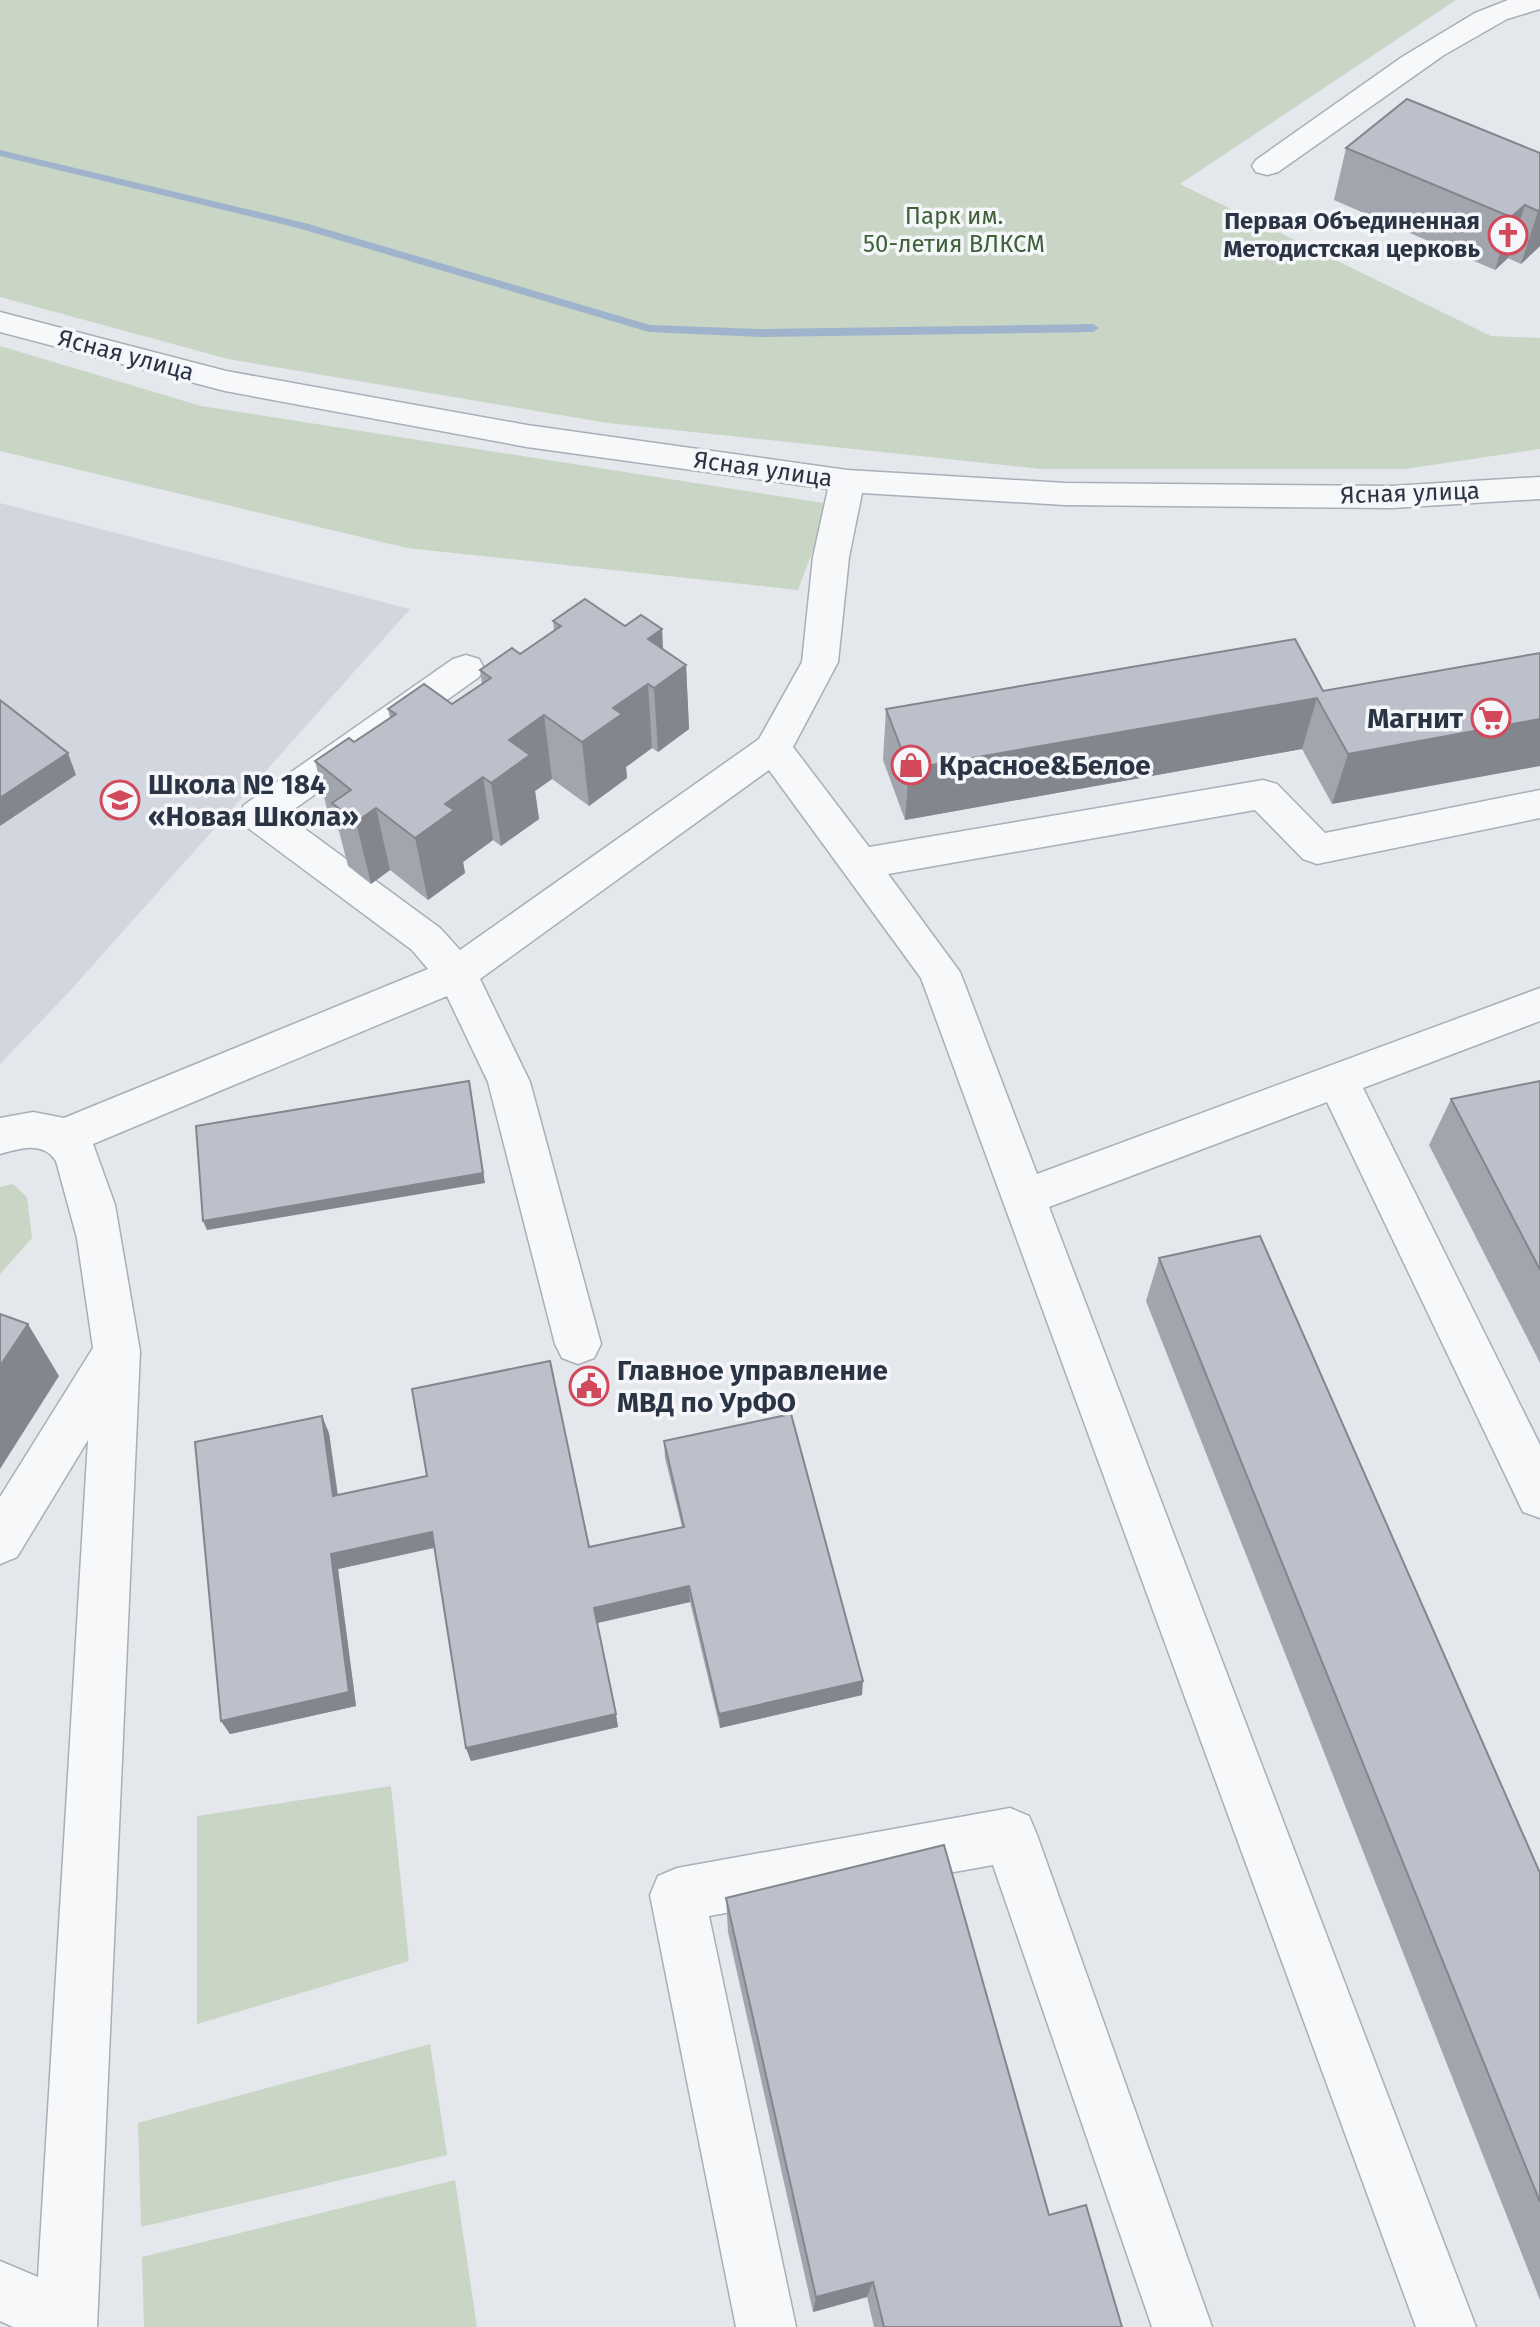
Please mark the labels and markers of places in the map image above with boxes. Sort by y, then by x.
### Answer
place label: Первая Объединенная Методистская церковь [1223,207,1480,263]
church icon: Первая Объединенная Методистская церковь [1487,214,1529,256]
supermarket icon: Магнит [1470,697,1512,739]
place label: Магнит [1367,702,1464,735]
shop icon: Красное&Белое [890,744,932,786]
place label: Красное&Белое [939,749,1151,782]
place label: Школа № 184 «Новая Школа» [148,768,359,833]
school or university icon: Школа № 184 «Новая Школа» [99,779,141,821]
place label: Главное управление МВД по УрФО [617,1354,888,1419]
public building icon: Главное управление МВД по УрФО [568,1365,610,1407]

